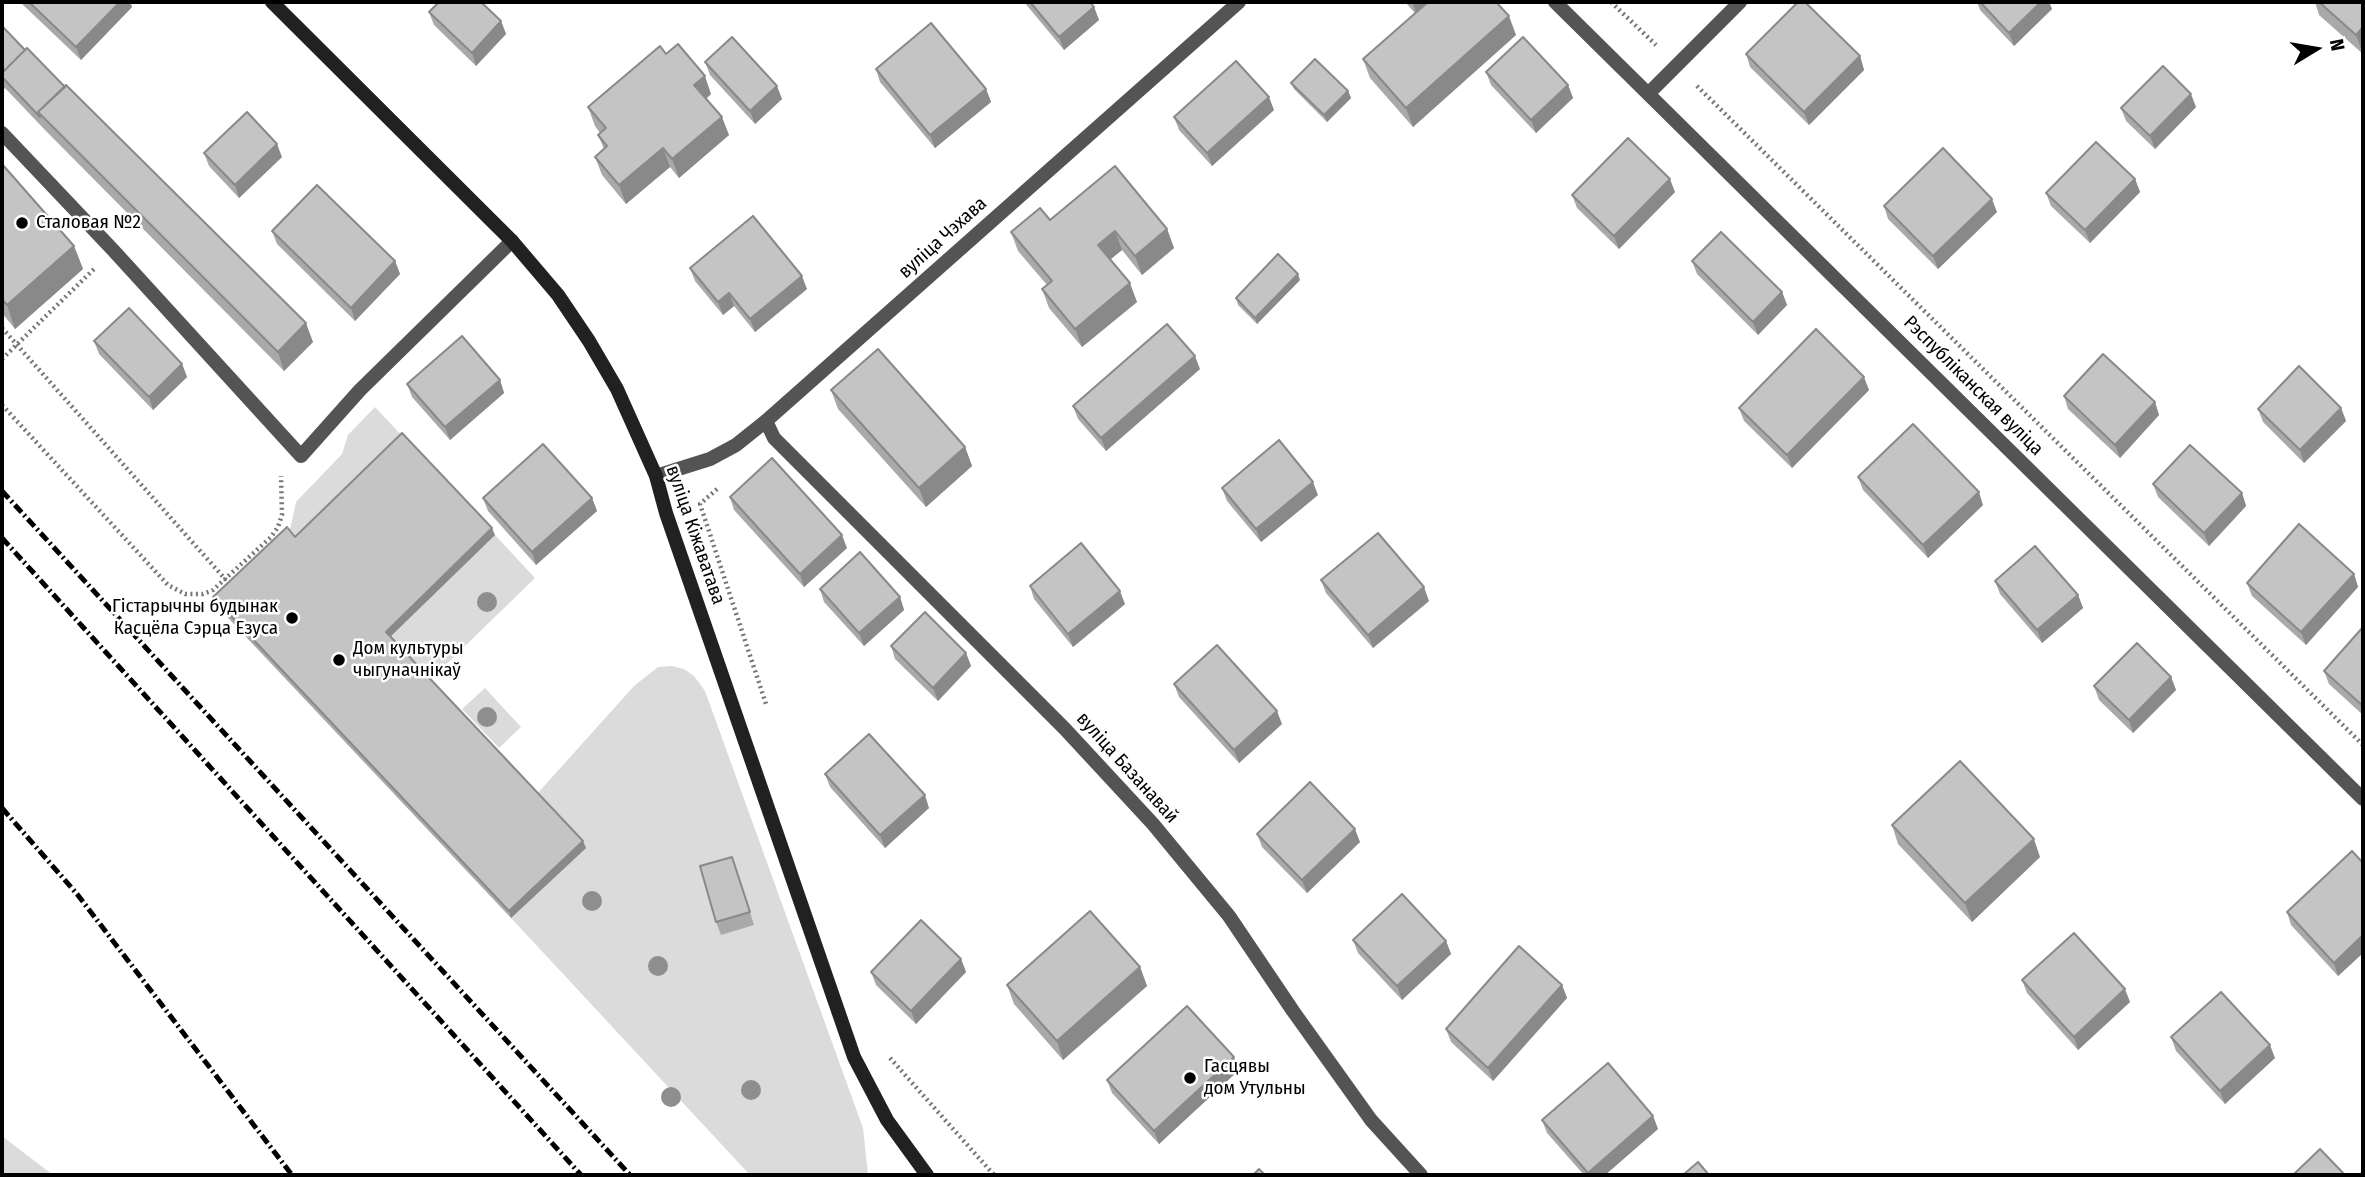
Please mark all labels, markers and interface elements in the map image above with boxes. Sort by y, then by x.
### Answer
north arrow [2281,14,2351,84]
text: N [2325,37,2349,53]
street label: вуліца Чэхава [894,193,992,283]
place label: Сталовая №2 [36,212,141,234]
marker: Сталовая №2 [14,215,30,231]
street label: Рэспубліканская вуліца [1898,311,2048,461]
street label: вуліца Кіжаватава [661,463,729,607]
place label: Гістарычны будынак Касцёла Сэрца Езуса [112,596,278,640]
marker: Гістарычны будынак Касцёла Сэрца Езуса [284,610,300,626]
place label: Дом культуры чыгуначнікаў [353,638,464,682]
marker: Дом культуры чыгуначнікаў [331,652,347,668]
street label: вуліца Базанавай [1071,708,1183,828]
place label: Гасцявы дом Утульны [1204,1056,1306,1100]
marker: Гасцявы дом Утульны [1182,1070,1198,1086]

